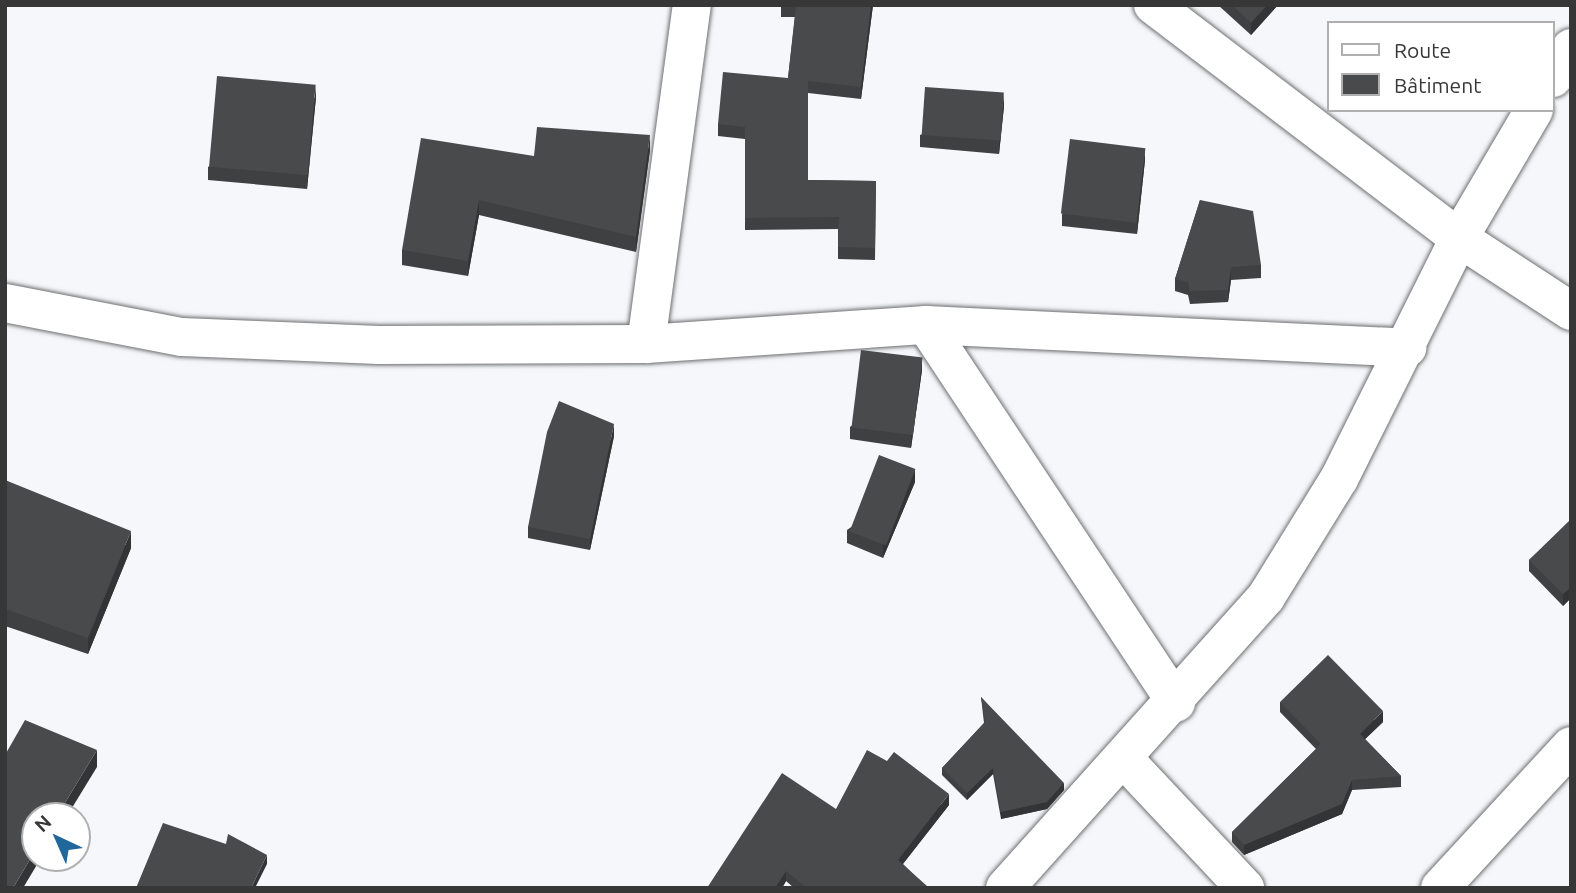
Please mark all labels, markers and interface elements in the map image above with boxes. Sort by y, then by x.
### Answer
legend [1328,21,1555,112]
text: Route [1394,38,1451,62]
text: Bâtiment [1394,73,1481,97]
north arrow [21,802,91,872]
text: N [30,810,56,836]

